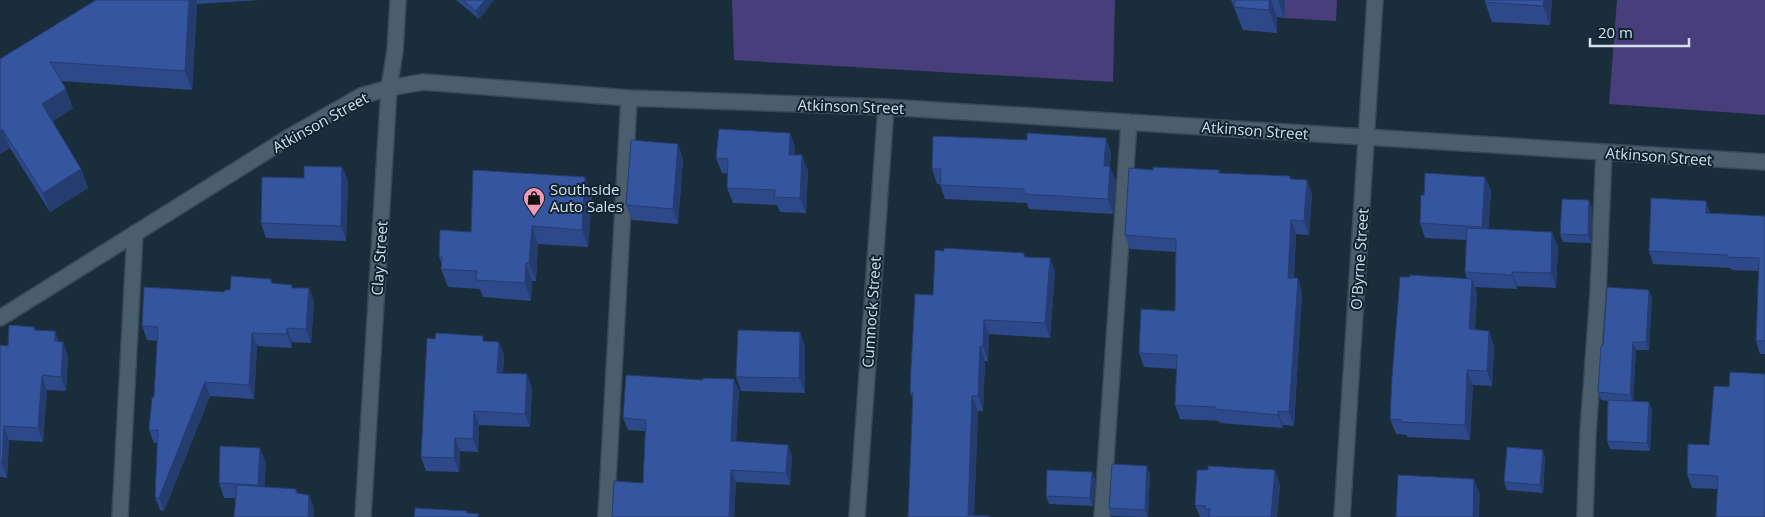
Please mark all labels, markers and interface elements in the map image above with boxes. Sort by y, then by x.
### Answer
scale bar [1590,15,1689,47]
text: 20 m [1598,22,1633,42]
street label: Atkinson Street [268,87,372,157]
street label: Atkinson Street [797,94,905,118]
street label: Atkinson Street [1201,116,1309,144]
street label: Atkinson Street [1605,142,1713,170]
place label: Southside Auto Sales [550,179,623,216]
shop icon: Southside Auto Sales [522,186,546,217]
street label: O'Byrne Street [1345,208,1373,310]
street label: Clay Street [366,220,392,296]
street label: Cumnock Street [857,256,885,368]

